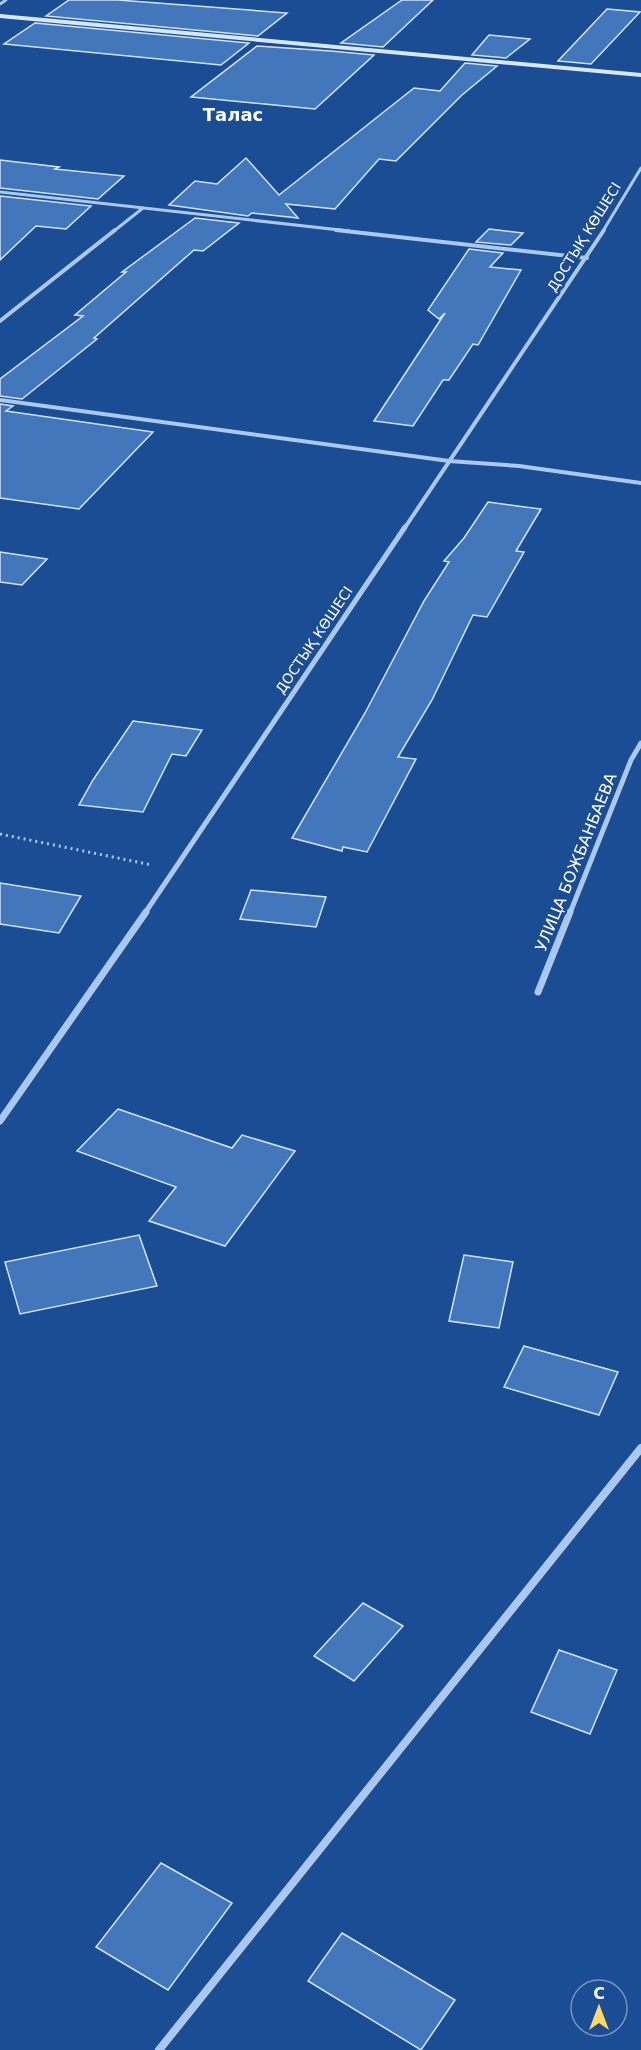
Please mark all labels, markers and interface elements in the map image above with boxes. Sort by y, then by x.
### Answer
district label: Талас [203,104,263,125]
street label: ДОСТЫҚ КӨШЕСІ [544,179,624,295]
street label: ДОСТЫҚ КӨШЕСІ [272,583,356,697]
street label: УЛИЦА БОЖБАНБАЕВА [531,770,621,954]
north arrow [569,1978,629,2038]
text: С [593,1984,605,2003]

